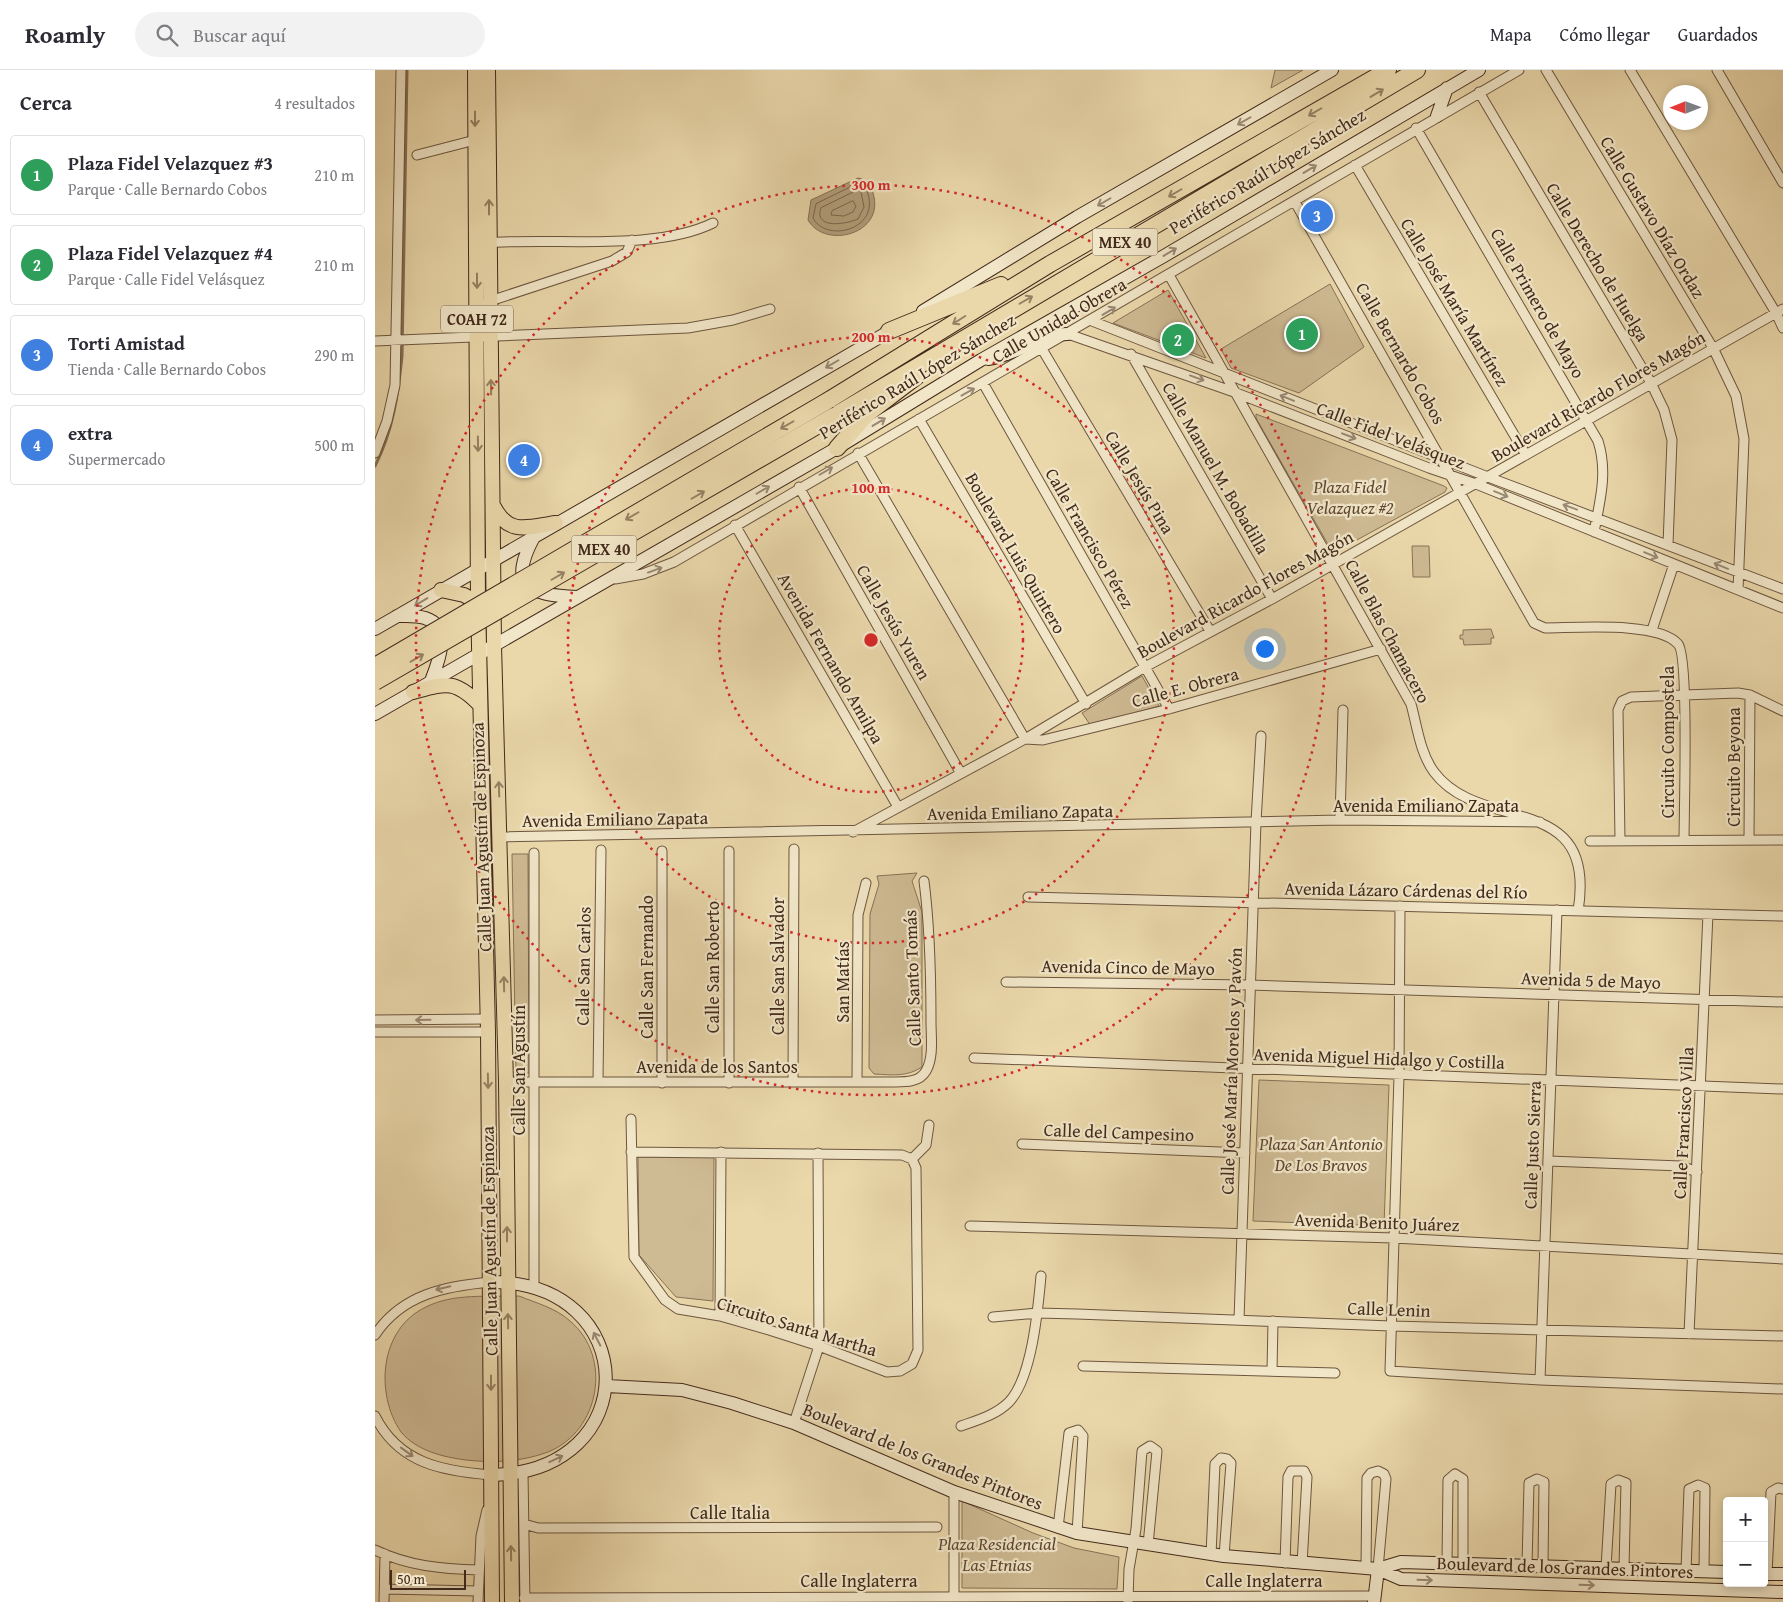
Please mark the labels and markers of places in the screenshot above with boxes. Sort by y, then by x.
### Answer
pin: 3 [1301,197,1333,235]
pin: 1 [1286,315,1318,353]
pin: 2 [1162,321,1194,359]
pin: 4 [508,441,540,479]
centre of rings [862,631,880,649]

